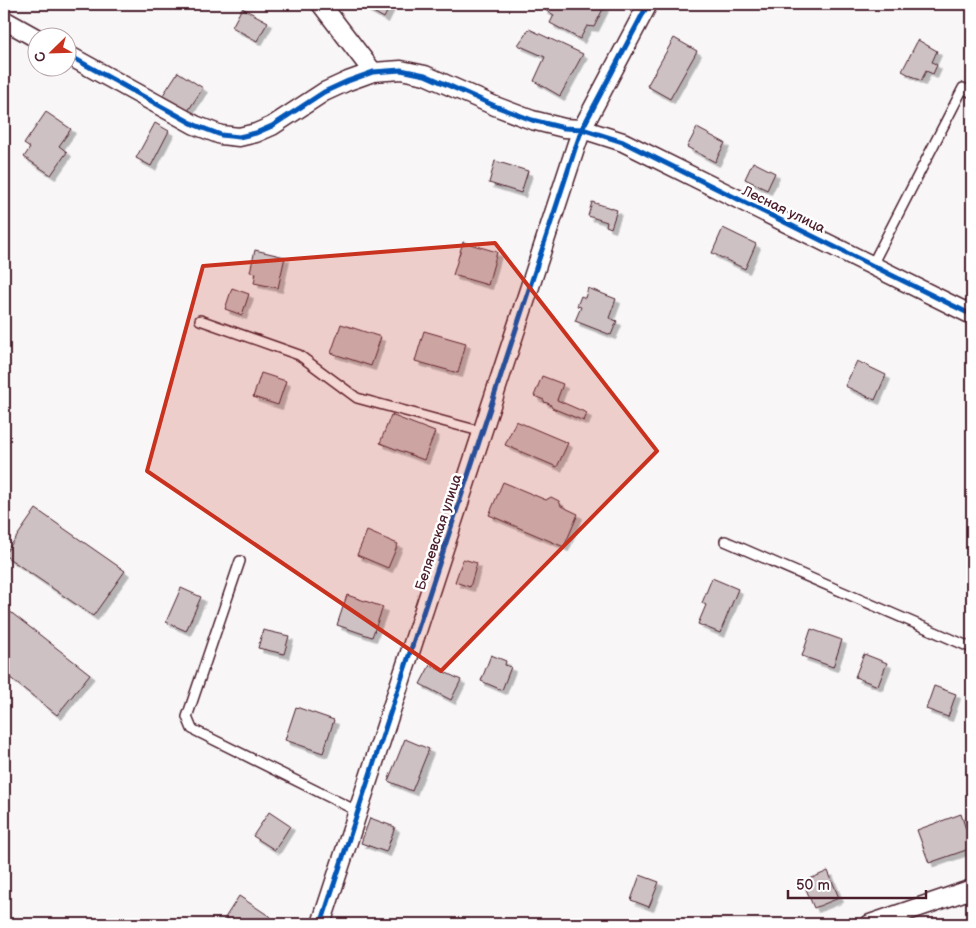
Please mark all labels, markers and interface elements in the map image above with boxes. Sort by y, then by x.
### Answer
north arrow [28,28,78,78]
text: С [31,49,50,65]
street label: Лесная улица [739,182,829,237]
street label: Беляевская улица [412,471,465,592]
scale bar [788,868,926,900]
text: 50 m [796,876,830,895]

